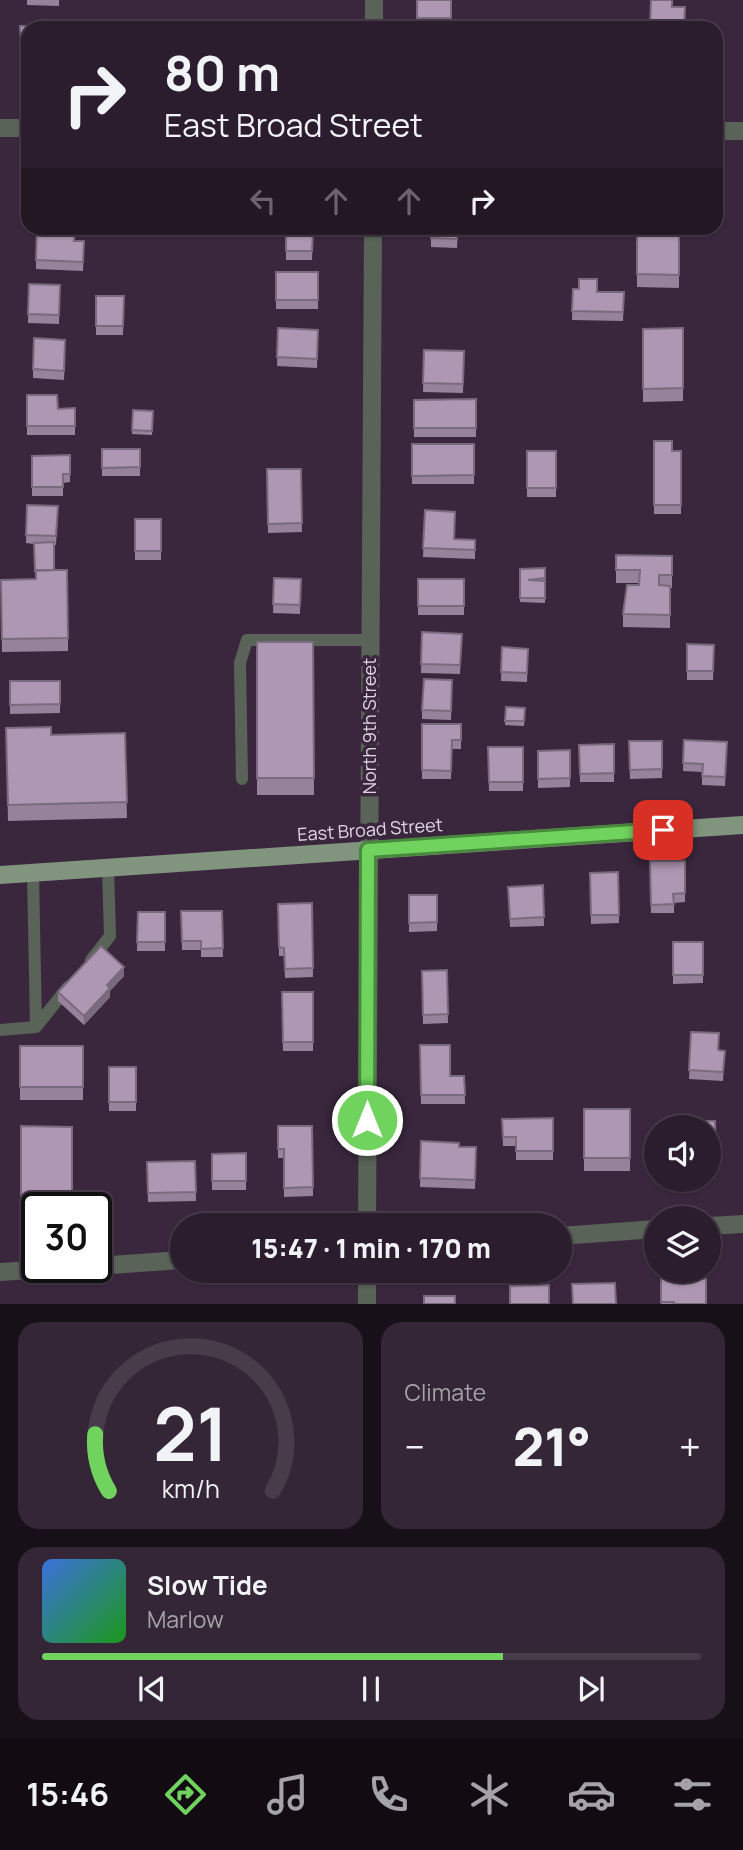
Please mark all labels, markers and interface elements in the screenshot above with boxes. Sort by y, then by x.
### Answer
text: 80 m [164,39,280,106]
icon: right [49,49,140,140]
text: East Broad Street [164,103,423,147]
icon: left [244,182,282,220]
icon: ahead [317,182,355,220]
icon: ahead [390,182,428,220]
icon: right [463,182,501,220]
street label: North 9th Street [357,658,381,794]
pin [633,800,693,860]
icon: arrive [644,811,682,849]
street label: East Broad Street [297,812,443,846]
position arrow [330,1083,404,1157]
map controls [644,1115,721,1283]
button: sound [644,1115,721,1192]
speed limit sign: 30 [21,1192,112,1283]
button: layers [644,1206,721,1283]
text: 15:47 · 1 min · 170 m [251,1230,491,1266]
text: Climate [405,1376,486,1408]
text: 21 [153,1384,228,1484]
text: 21° [513,1411,591,1482]
text: − [405,1420,425,1472]
text: + [679,1420,701,1472]
text: km/h [161,1471,219,1506]
text: Slow Tide [147,1567,268,1603]
text: Marlow [147,1603,224,1635]
icon: previous [133,1670,171,1708]
icon: pause [352,1670,390,1708]
icon: next [572,1670,610,1708]
icon: directions [161,1770,210,1819]
icon: music [263,1770,312,1819]
icon: phone [364,1770,413,1819]
icon: climate [465,1770,514,1819]
icon: car [567,1770,616,1819]
icon: filters [668,1770,717,1819]
text: 15:46 [26,1772,109,1816]

